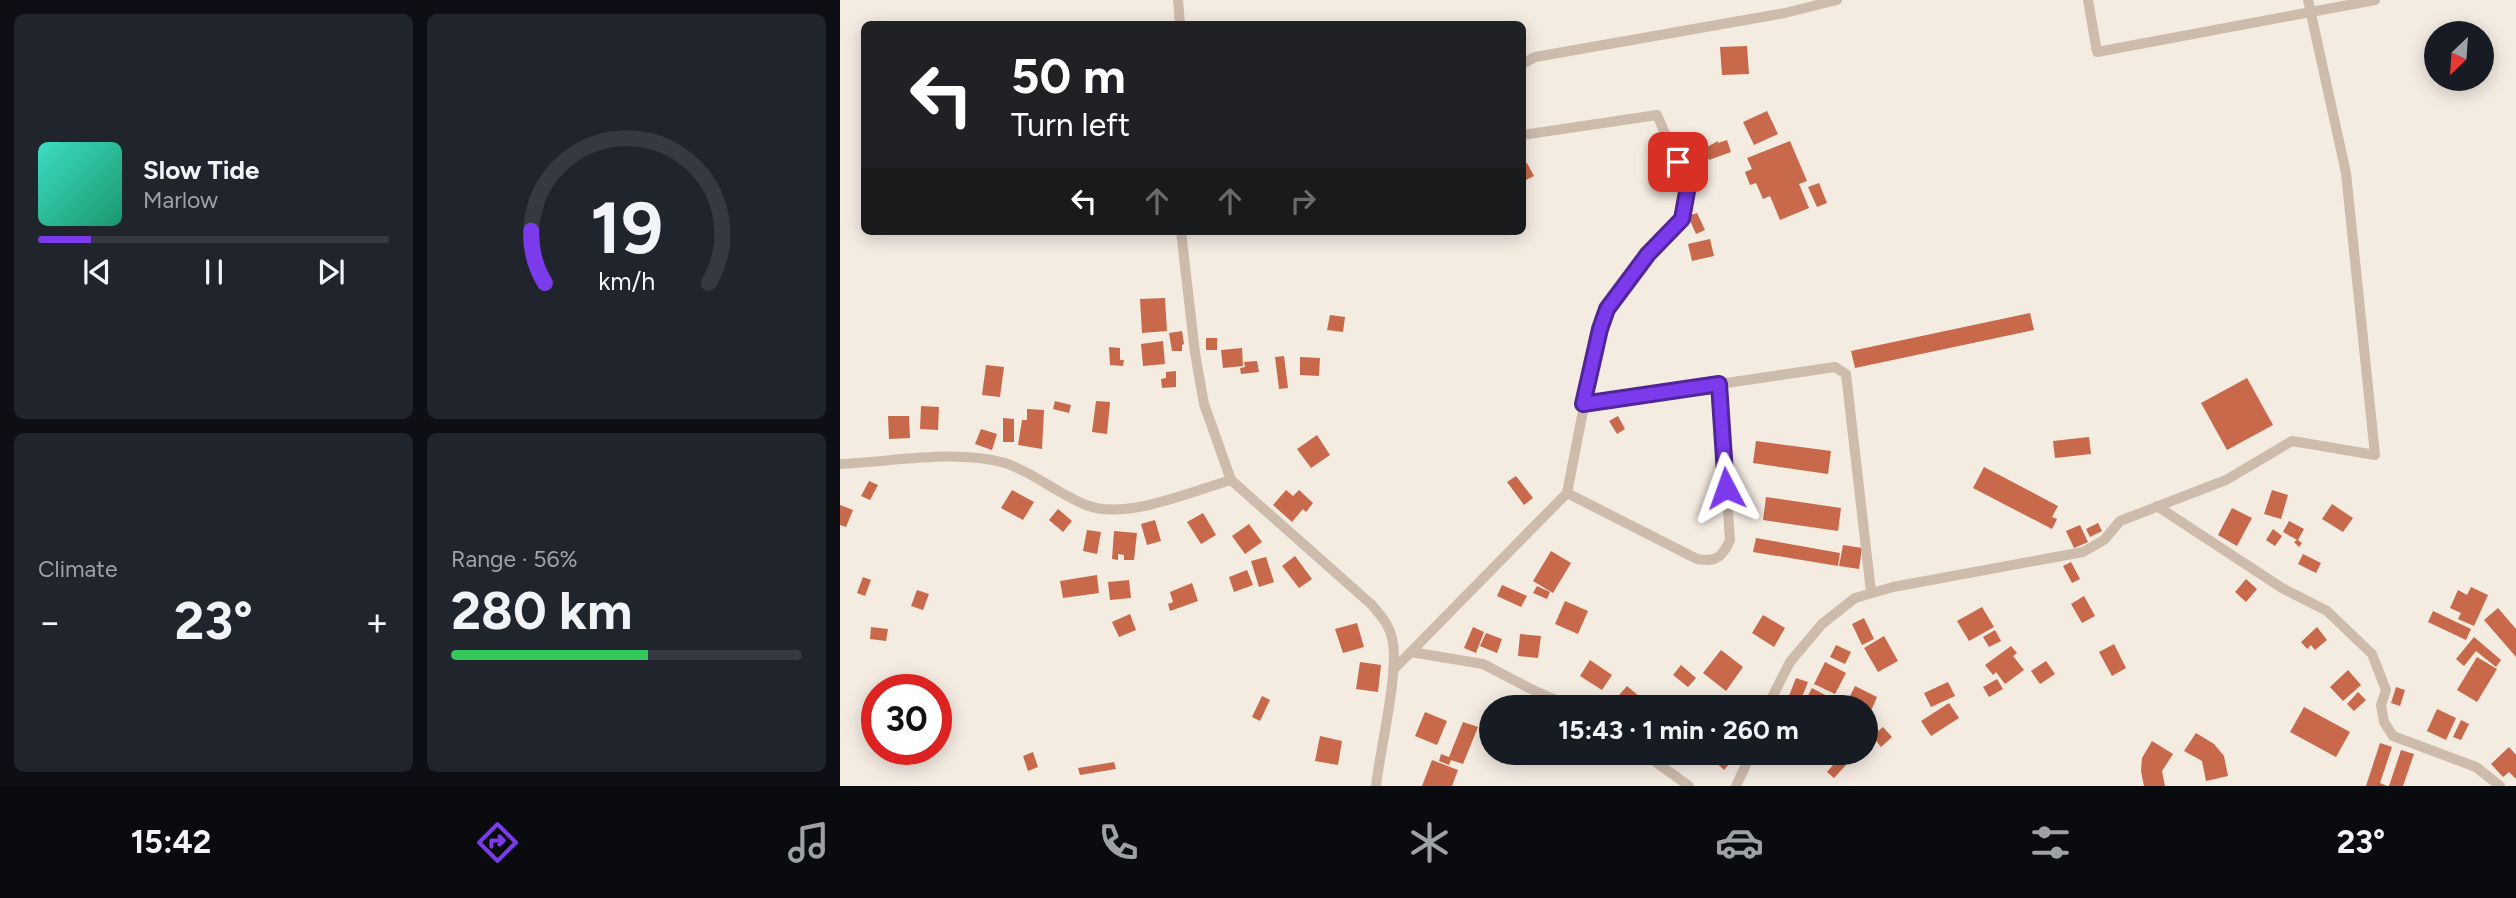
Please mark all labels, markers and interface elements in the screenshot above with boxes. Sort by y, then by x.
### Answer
north arrow [2424,21,2494,91]
map controls [2424,21,2494,91]
text: 50 m [1011,46,1126,105]
icon: left [896,49,987,140]
text: Turn left [1011,106,1130,144]
pin [1648,132,1708,192]
icon: arrive [1659,143,1697,181]
text: Slow Tide [143,154,259,186]
icon: left [1065,182,1103,220]
icon: ahead [1138,182,1176,220]
icon: ahead [1211,182,1249,220]
icon: right [1284,182,1322,220]
text: 19 [590,184,663,271]
text: Marlow [143,186,218,214]
icon: previous [78,253,116,291]
icon: pause [195,253,233,291]
icon: next [312,253,350,291]
text: km/h [598,266,655,296]
position arrow [1689,451,1763,525]
text: Range · 56% [451,545,578,573]
text: Climate [38,555,117,583]
text: 280 km [451,580,632,642]
text: 23° [174,590,253,652]
text: − [38,599,62,645]
text: + [365,599,389,645]
speed limit sign: 30 [861,674,952,765]
text: 15:43 · 1 min · 260 m [1558,714,1799,746]
icon: directions [473,818,522,867]
icon: music [784,818,833,867]
icon: phone [1094,818,1143,867]
icon: climate [1405,818,1454,867]
icon: car [1715,818,1764,867]
icon: filters [2026,818,2075,867]
text: 15:42 [131,823,211,861]
text: 23° [2337,823,2385,861]

